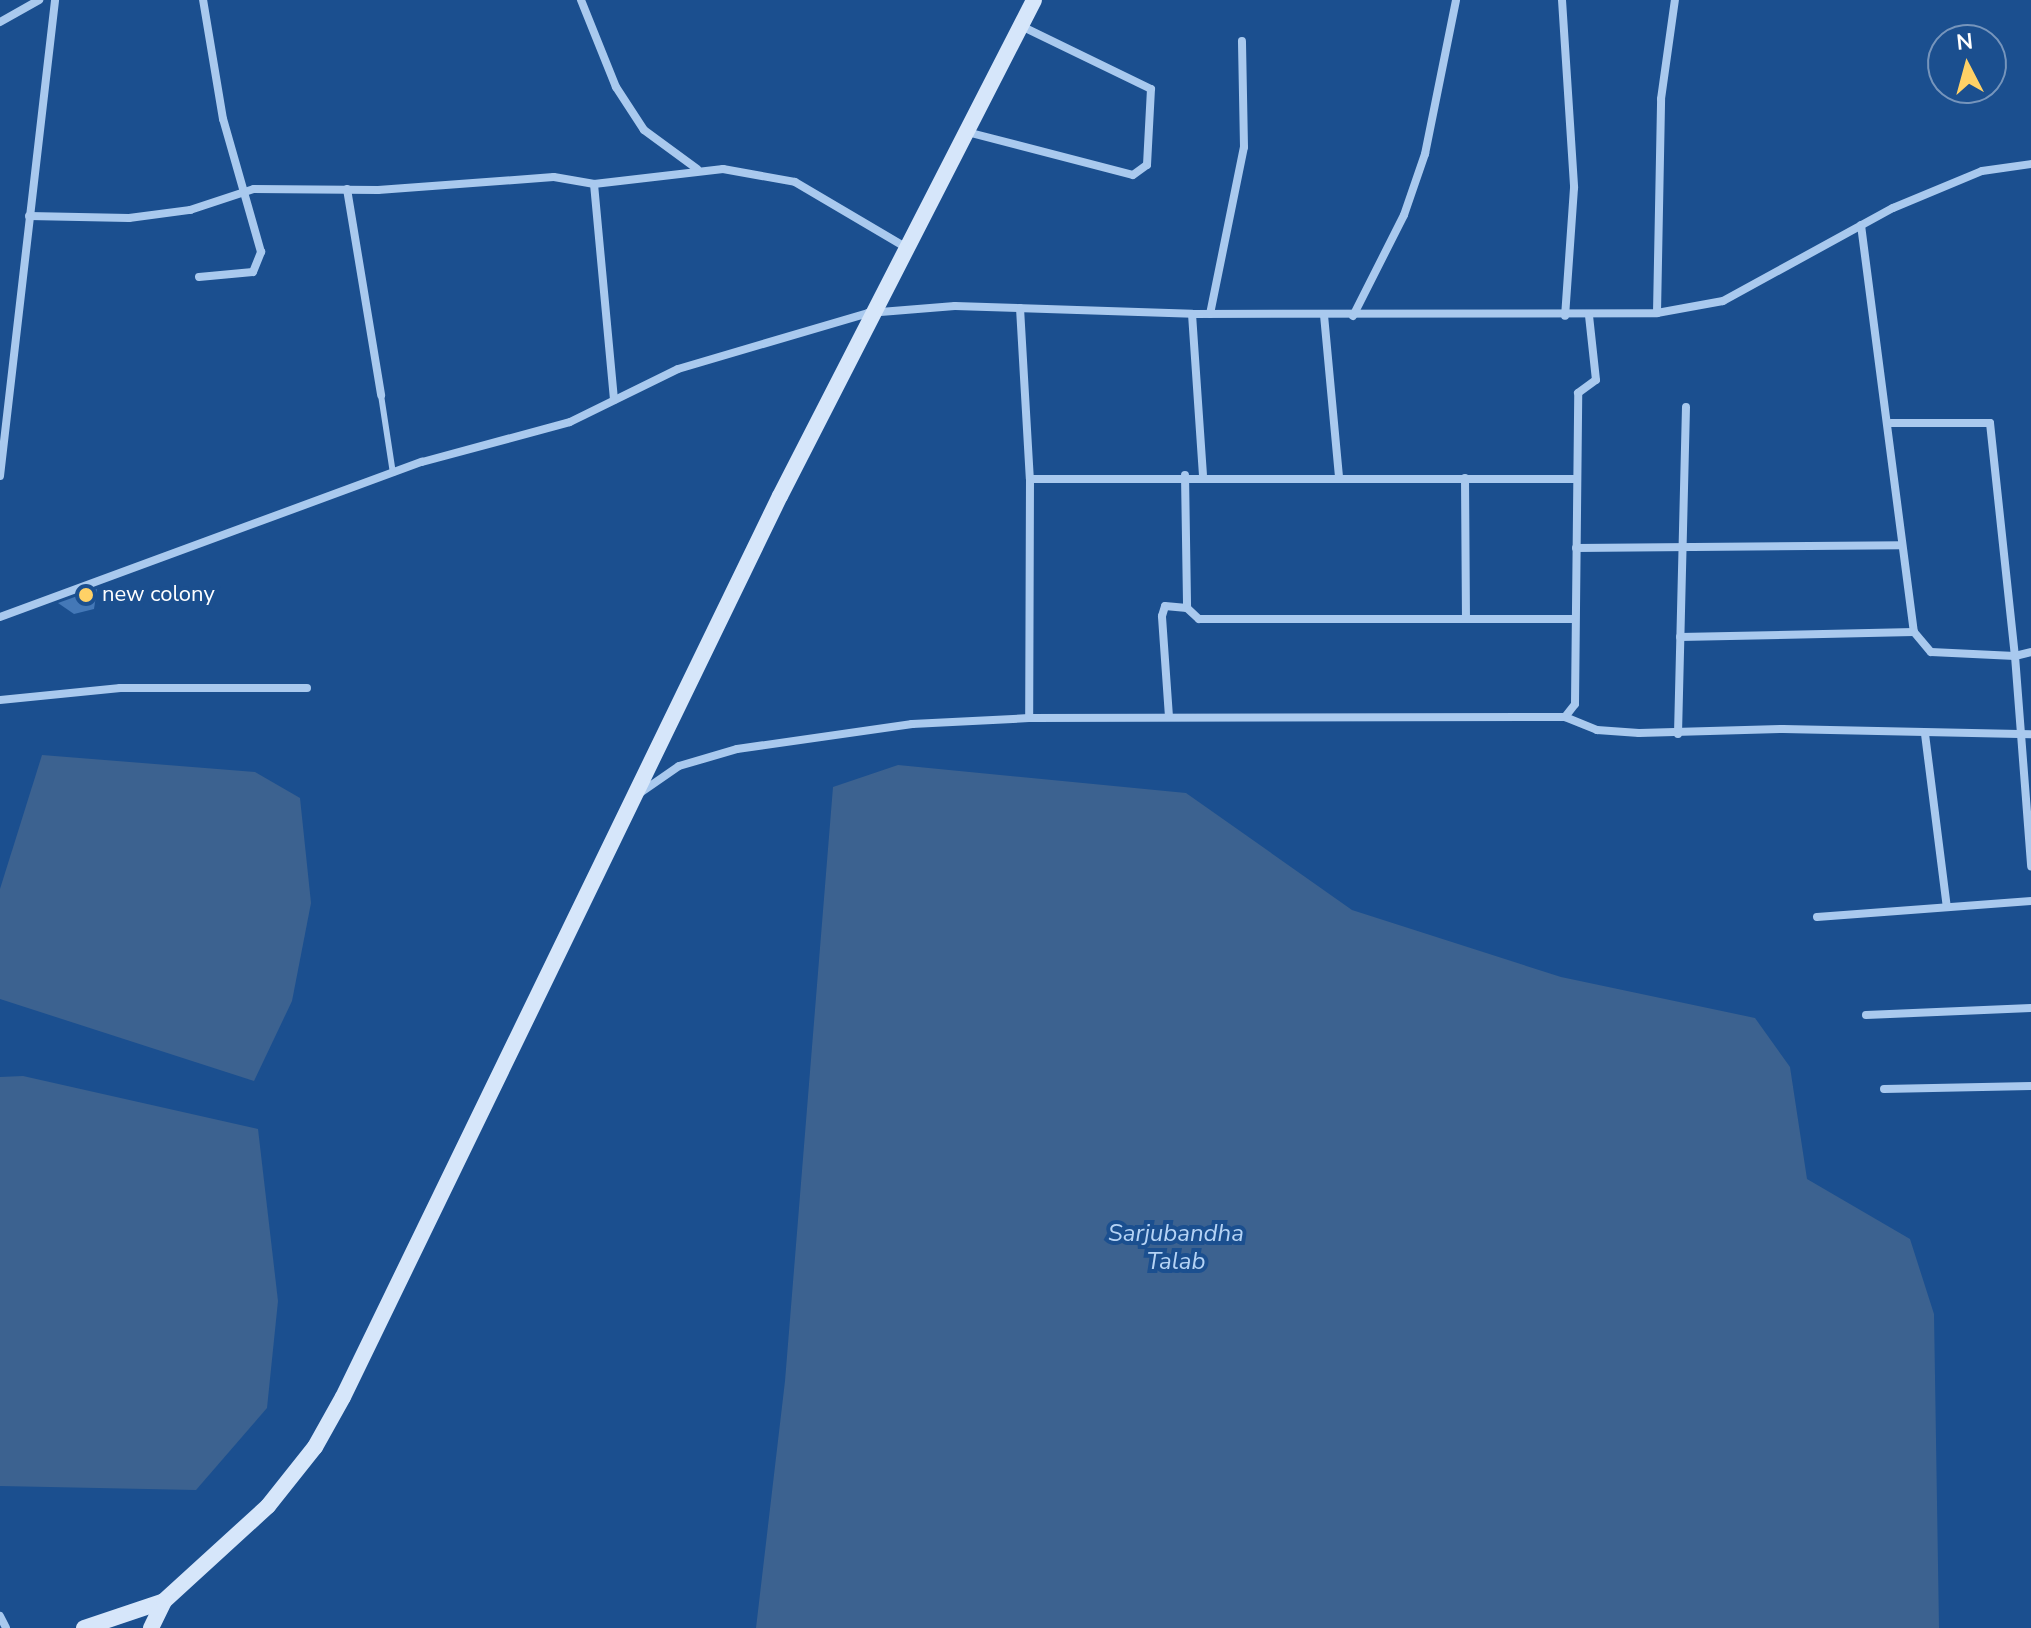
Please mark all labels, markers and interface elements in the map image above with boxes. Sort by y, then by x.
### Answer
north arrow [1927,24,2007,104]
text: N [1955,26,1974,58]
place label: new colony [102,582,215,608]
marker: new colony [77,586,95,604]
water label: Sarjubandha Talab [1108,1220,1244,1276]

